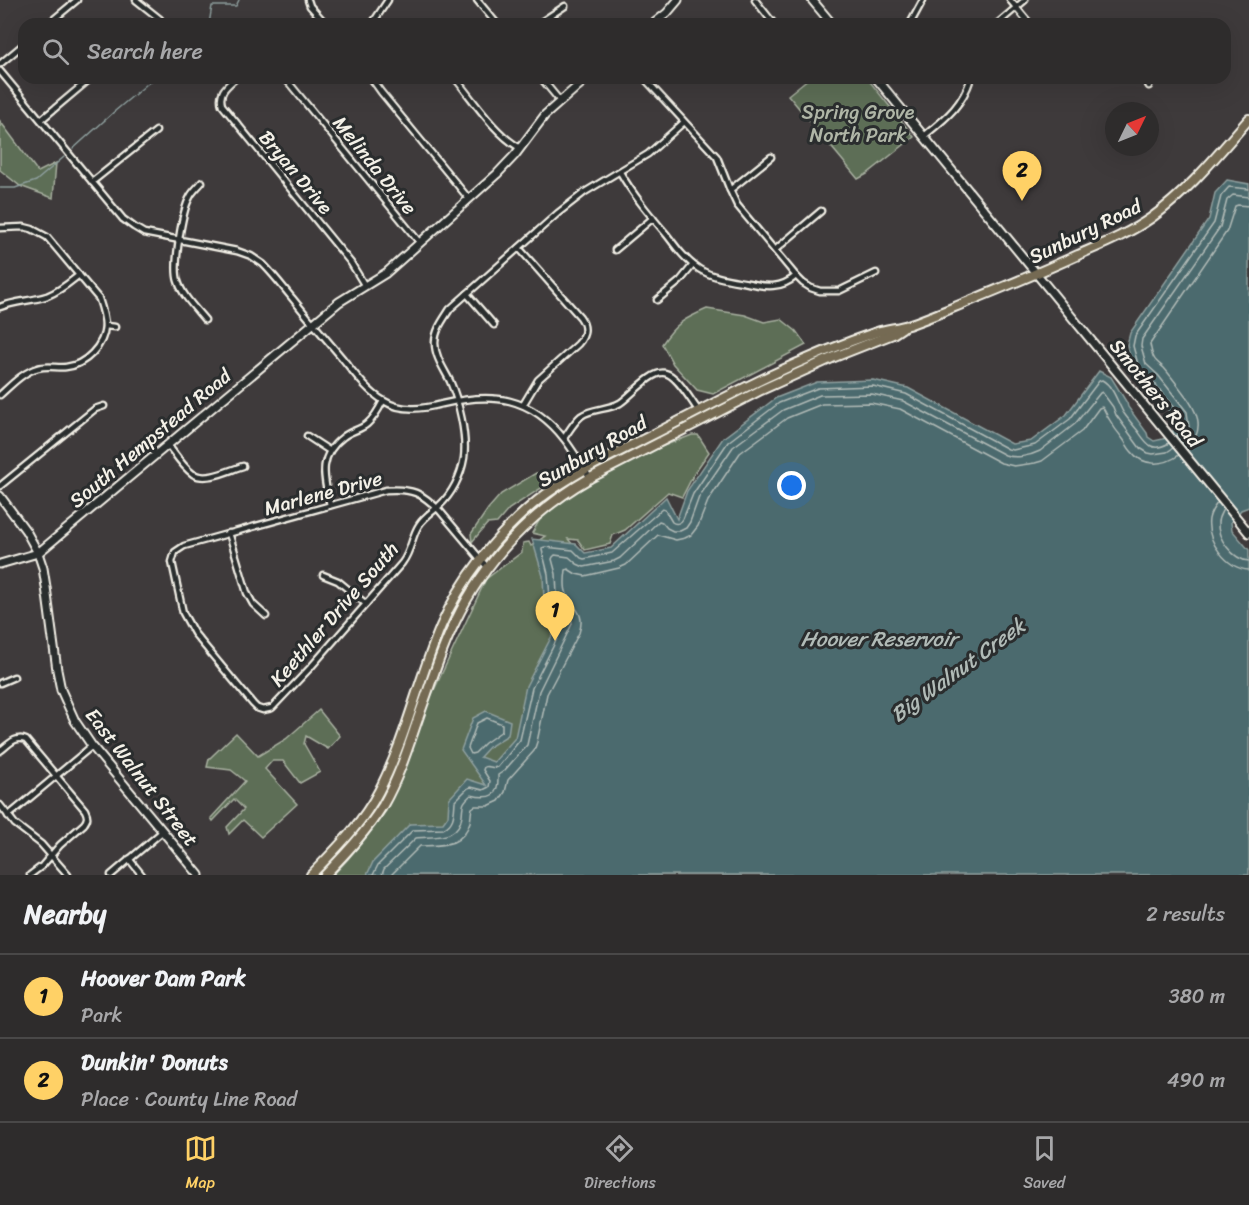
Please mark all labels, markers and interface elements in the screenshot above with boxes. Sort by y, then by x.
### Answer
search box [18,18,1231,84]
text: Search here [87,32,203,71]
icon: search [39,35,72,68]
park label: Spring Grove North Park [802,95,915,153]
north arrow [1105,102,1159,156]
street label: Melinda Drive [323,108,426,223]
street label: Bryan Drive [249,122,342,223]
pin: 2 [1002,152,1042,201]
street label: Sunbury Road [1023,188,1149,274]
street label: Smothers Road [1100,331,1212,457]
street label: South Hempstead Road [61,359,241,517]
street label: Sunbury Road [531,405,655,497]
street label: Marlene Drive [260,461,386,526]
your location [777,471,806,500]
street label: Keethler Drive South [261,534,408,695]
pin: 1 [536,592,574,641]
water label: Big Walnut Creek [882,607,1035,732]
water label: Hoover Reservoir [801,620,961,658]
street label: East Walnut Street [76,700,208,855]
text: Nearby [24,891,106,937]
text: 2 results [1146,897,1225,932]
text: Hoover Dam Park [81,959,246,998]
text: 1 [39,979,48,1014]
text: 380 m [1169,979,1225,1014]
text: Park [81,998,122,1033]
text: Dunkin' Donuts [81,1043,228,1082]
text: 2 [38,1063,49,1098]
text: 490 m [1167,1063,1225,1098]
text: Place · County Line Road [81,1082,297,1117]
tab: Map [184,1132,217,1197]
tab: Directions [584,1132,656,1197]
tab: Saved [1023,1132,1065,1197]

